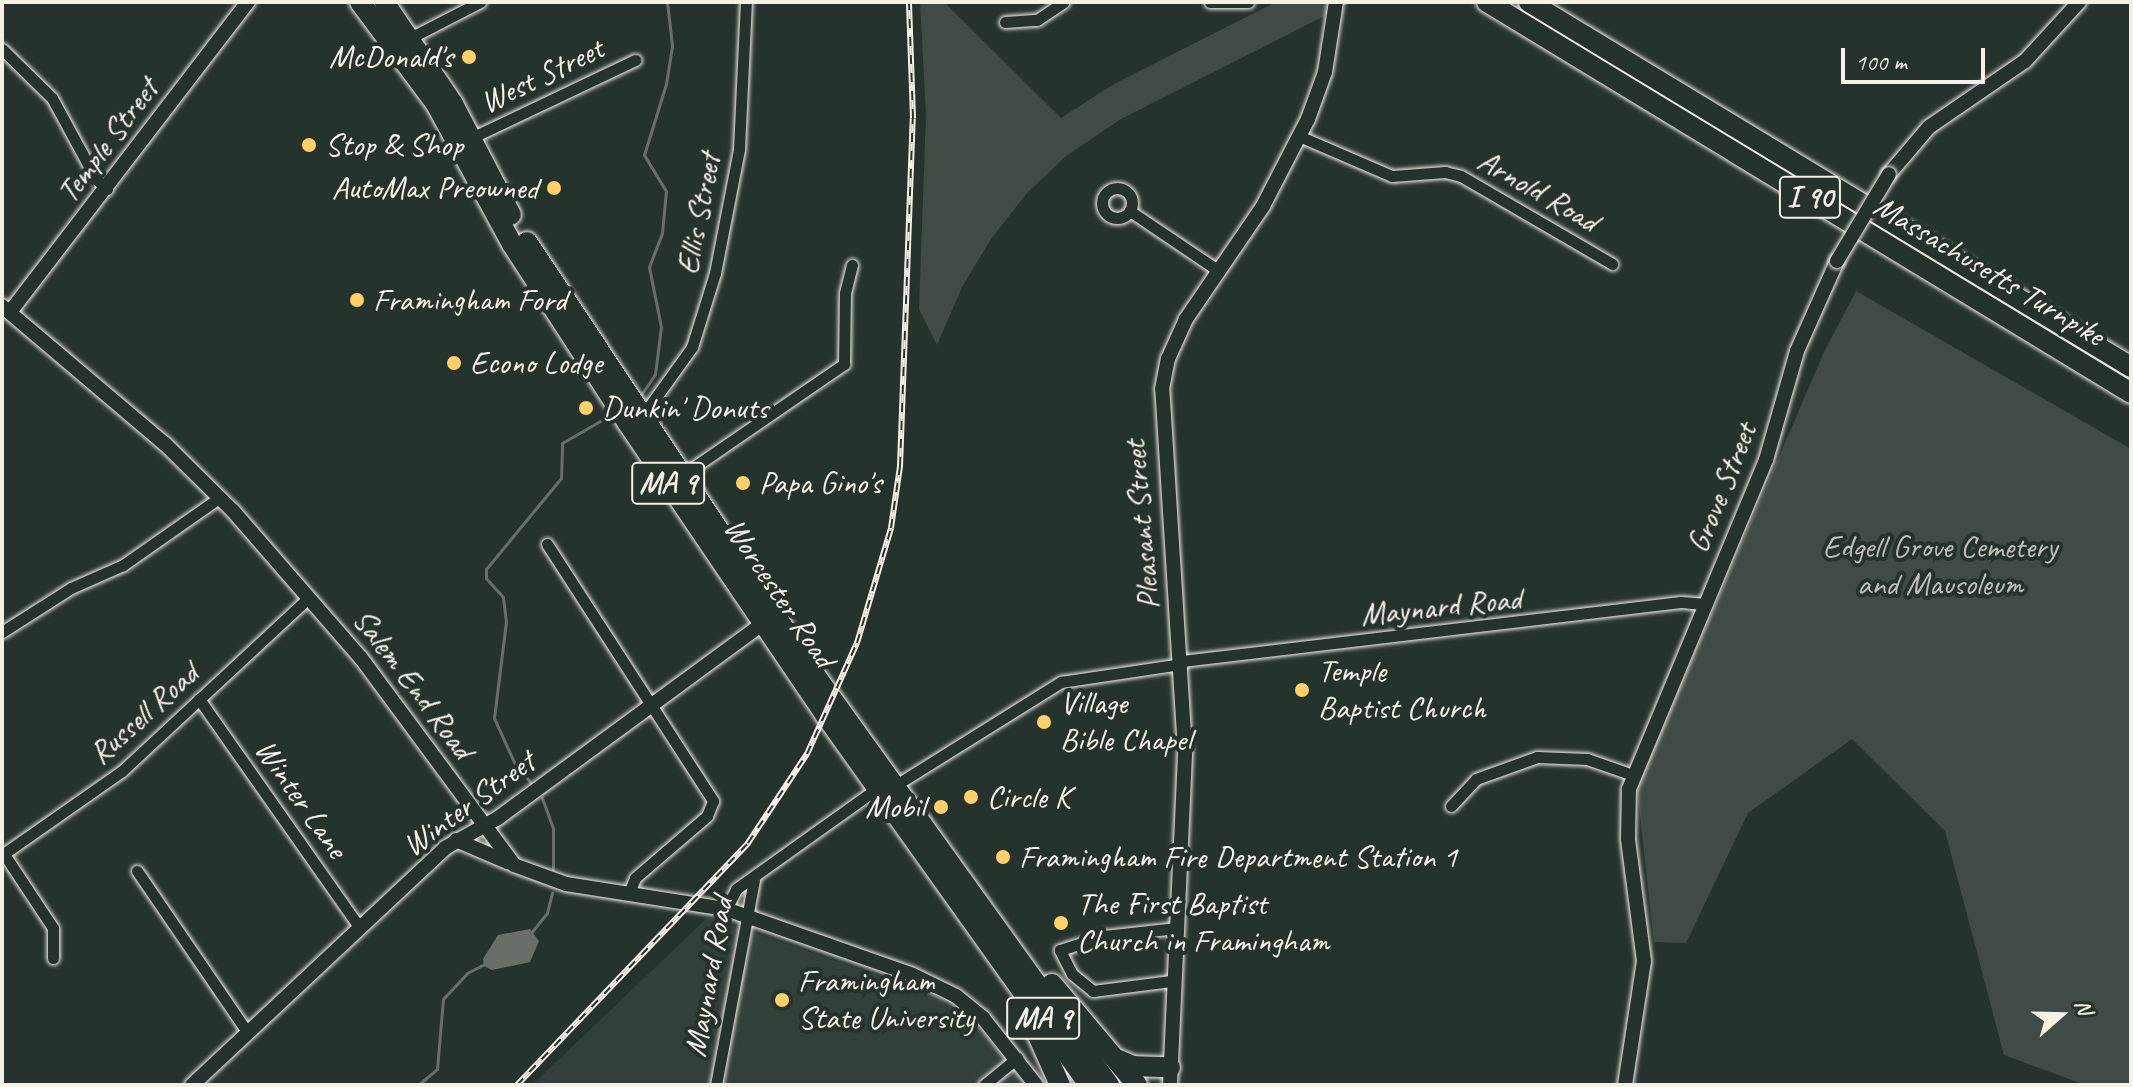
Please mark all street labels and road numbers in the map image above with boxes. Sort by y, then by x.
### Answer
street label: West Street [474,30,610,122]
street label: Temple Street [49,71,167,211]
street label: Arnold Road [1471,141,1605,241]
street label: Ellis Street [669,150,729,278]
road number: I 90 [1778,171,1842,223]
street label: Massachusetts Turnpike [1867,187,2111,355]
street label: Grove Street [1679,417,1765,559]
street label: Pleasant Street [1115,439,1169,611]
road number: MA 9 [630,457,706,509]
street label: Worcester Road [715,511,843,675]
street label: Maynard Road [1359,580,1523,634]
street label: Salem End Road [344,602,482,766]
street label: Russell Road [82,655,206,773]
street label: Winter Lane [246,732,356,866]
street label: Winter Street [395,743,543,865]
street label: Maynard Road [676,895,742,1059]
road number: MA 9 [1005,992,1081,1044]

